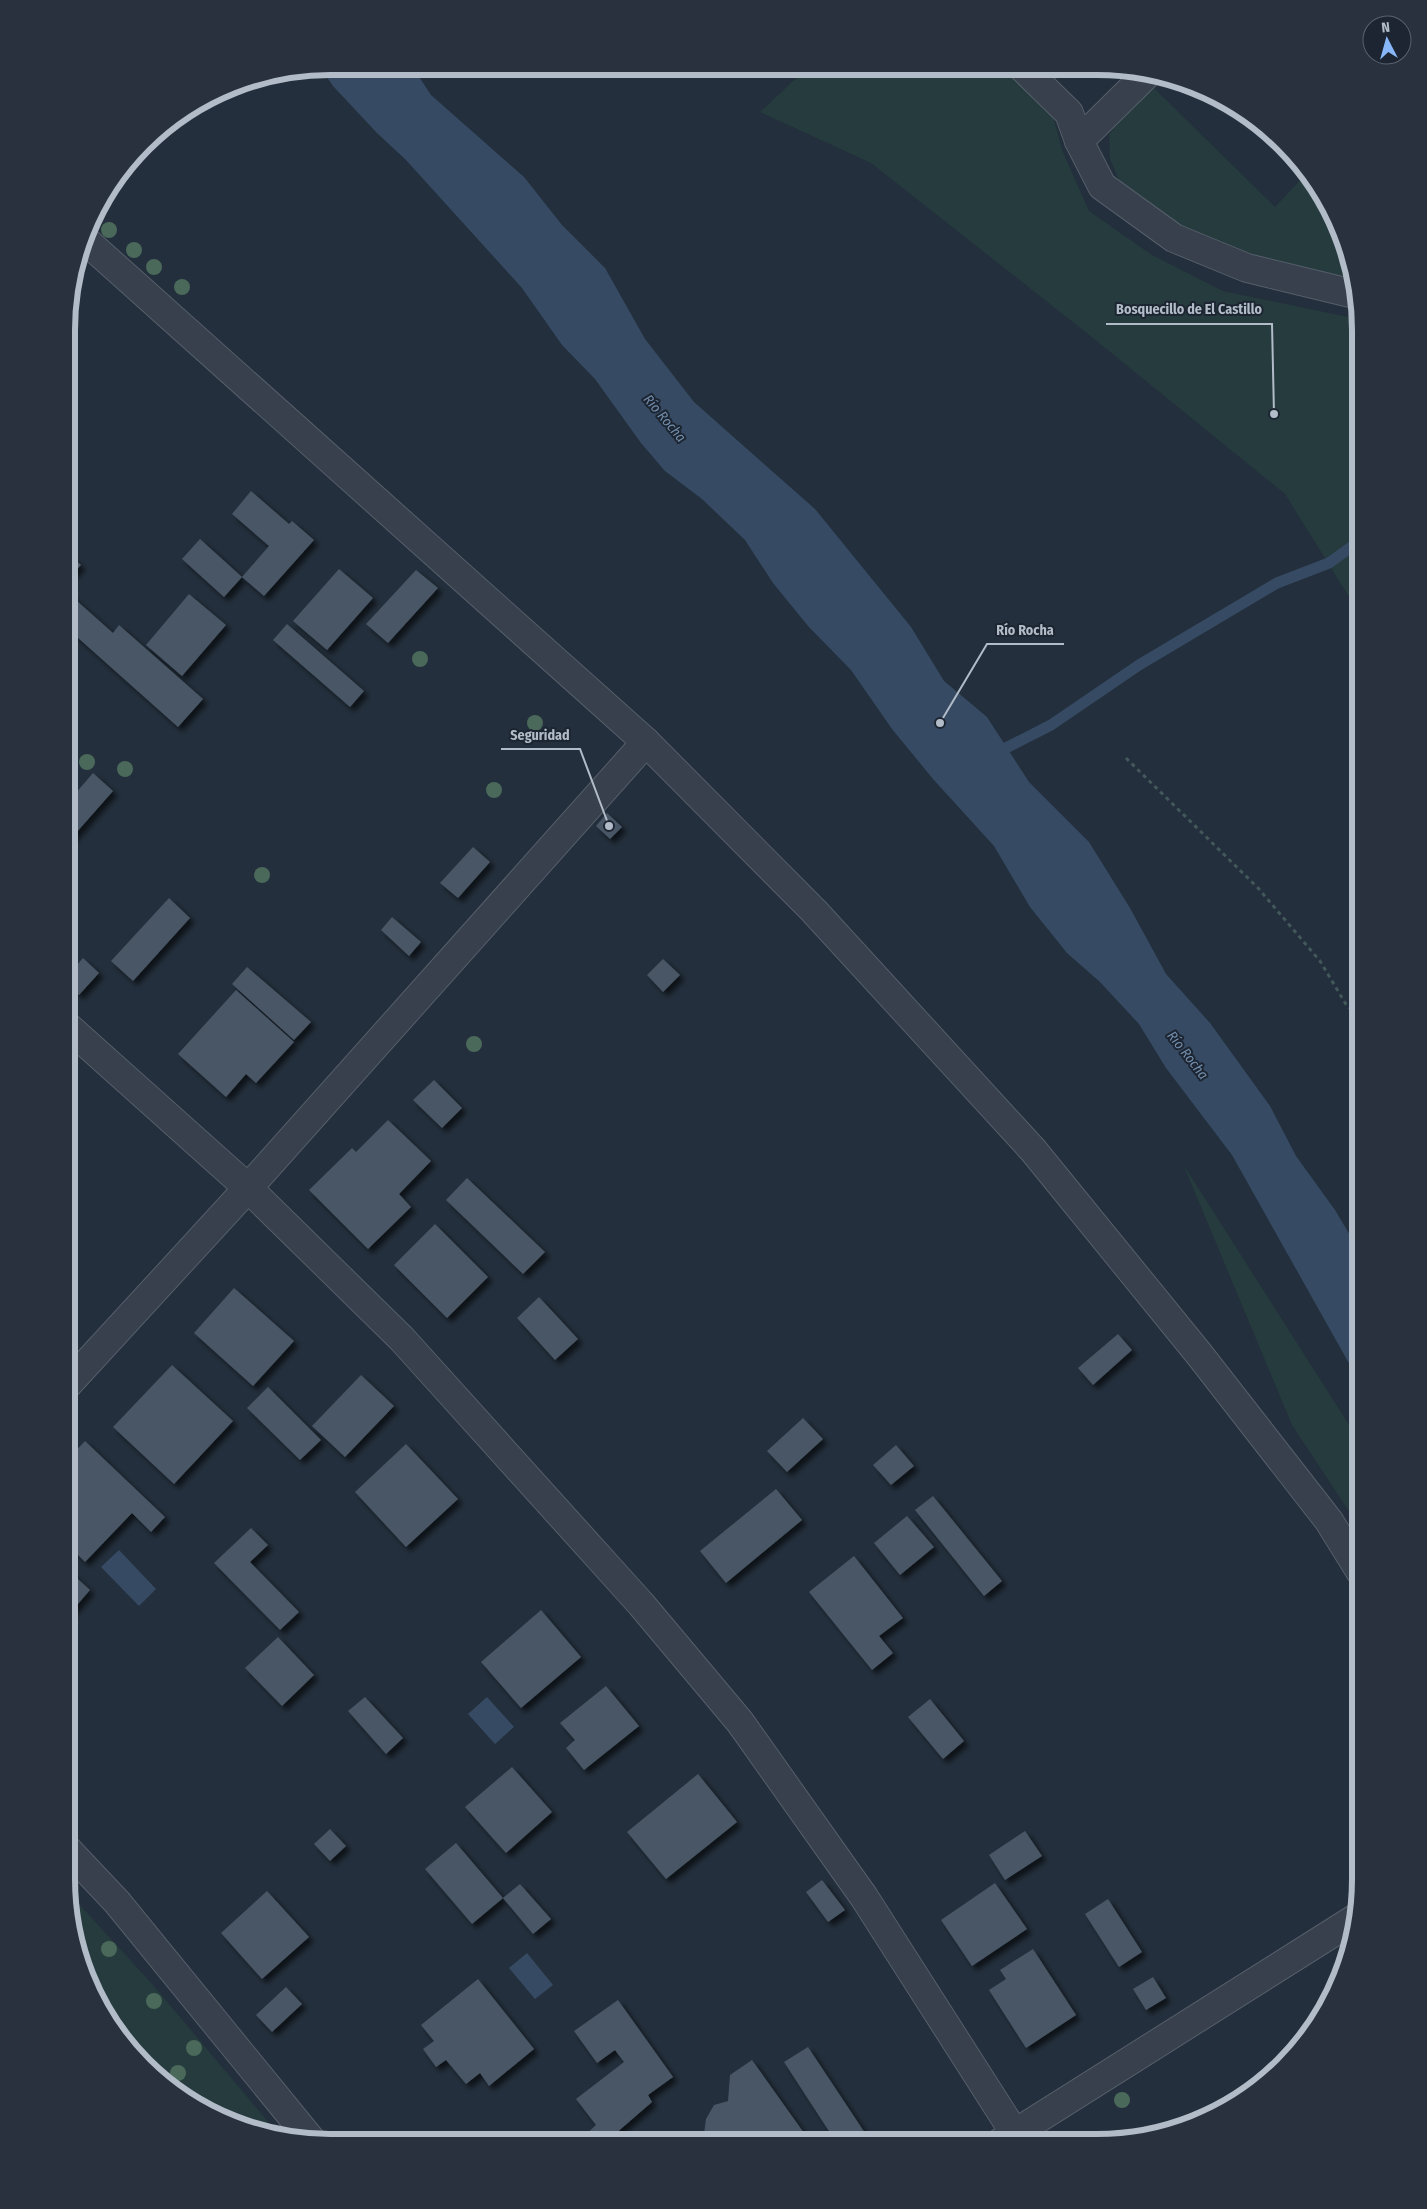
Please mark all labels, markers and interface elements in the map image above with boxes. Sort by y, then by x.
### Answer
north arrow [1362,15,1412,65]
text: N [1381,19,1391,36]
callout: Bosquecillo de El Castillo [1106,295,1272,324]
text: Bosquecillo de El Castillo [1116,301,1262,318]
water label: Río Rocha [640,391,689,446]
callout: Río Rocha [987,615,1064,644]
text: Río Rocha [996,622,1054,639]
callout: Seguridad [501,720,580,749]
text: Seguridad [510,727,570,744]
water label: Río Rocha [1163,1028,1212,1083]

